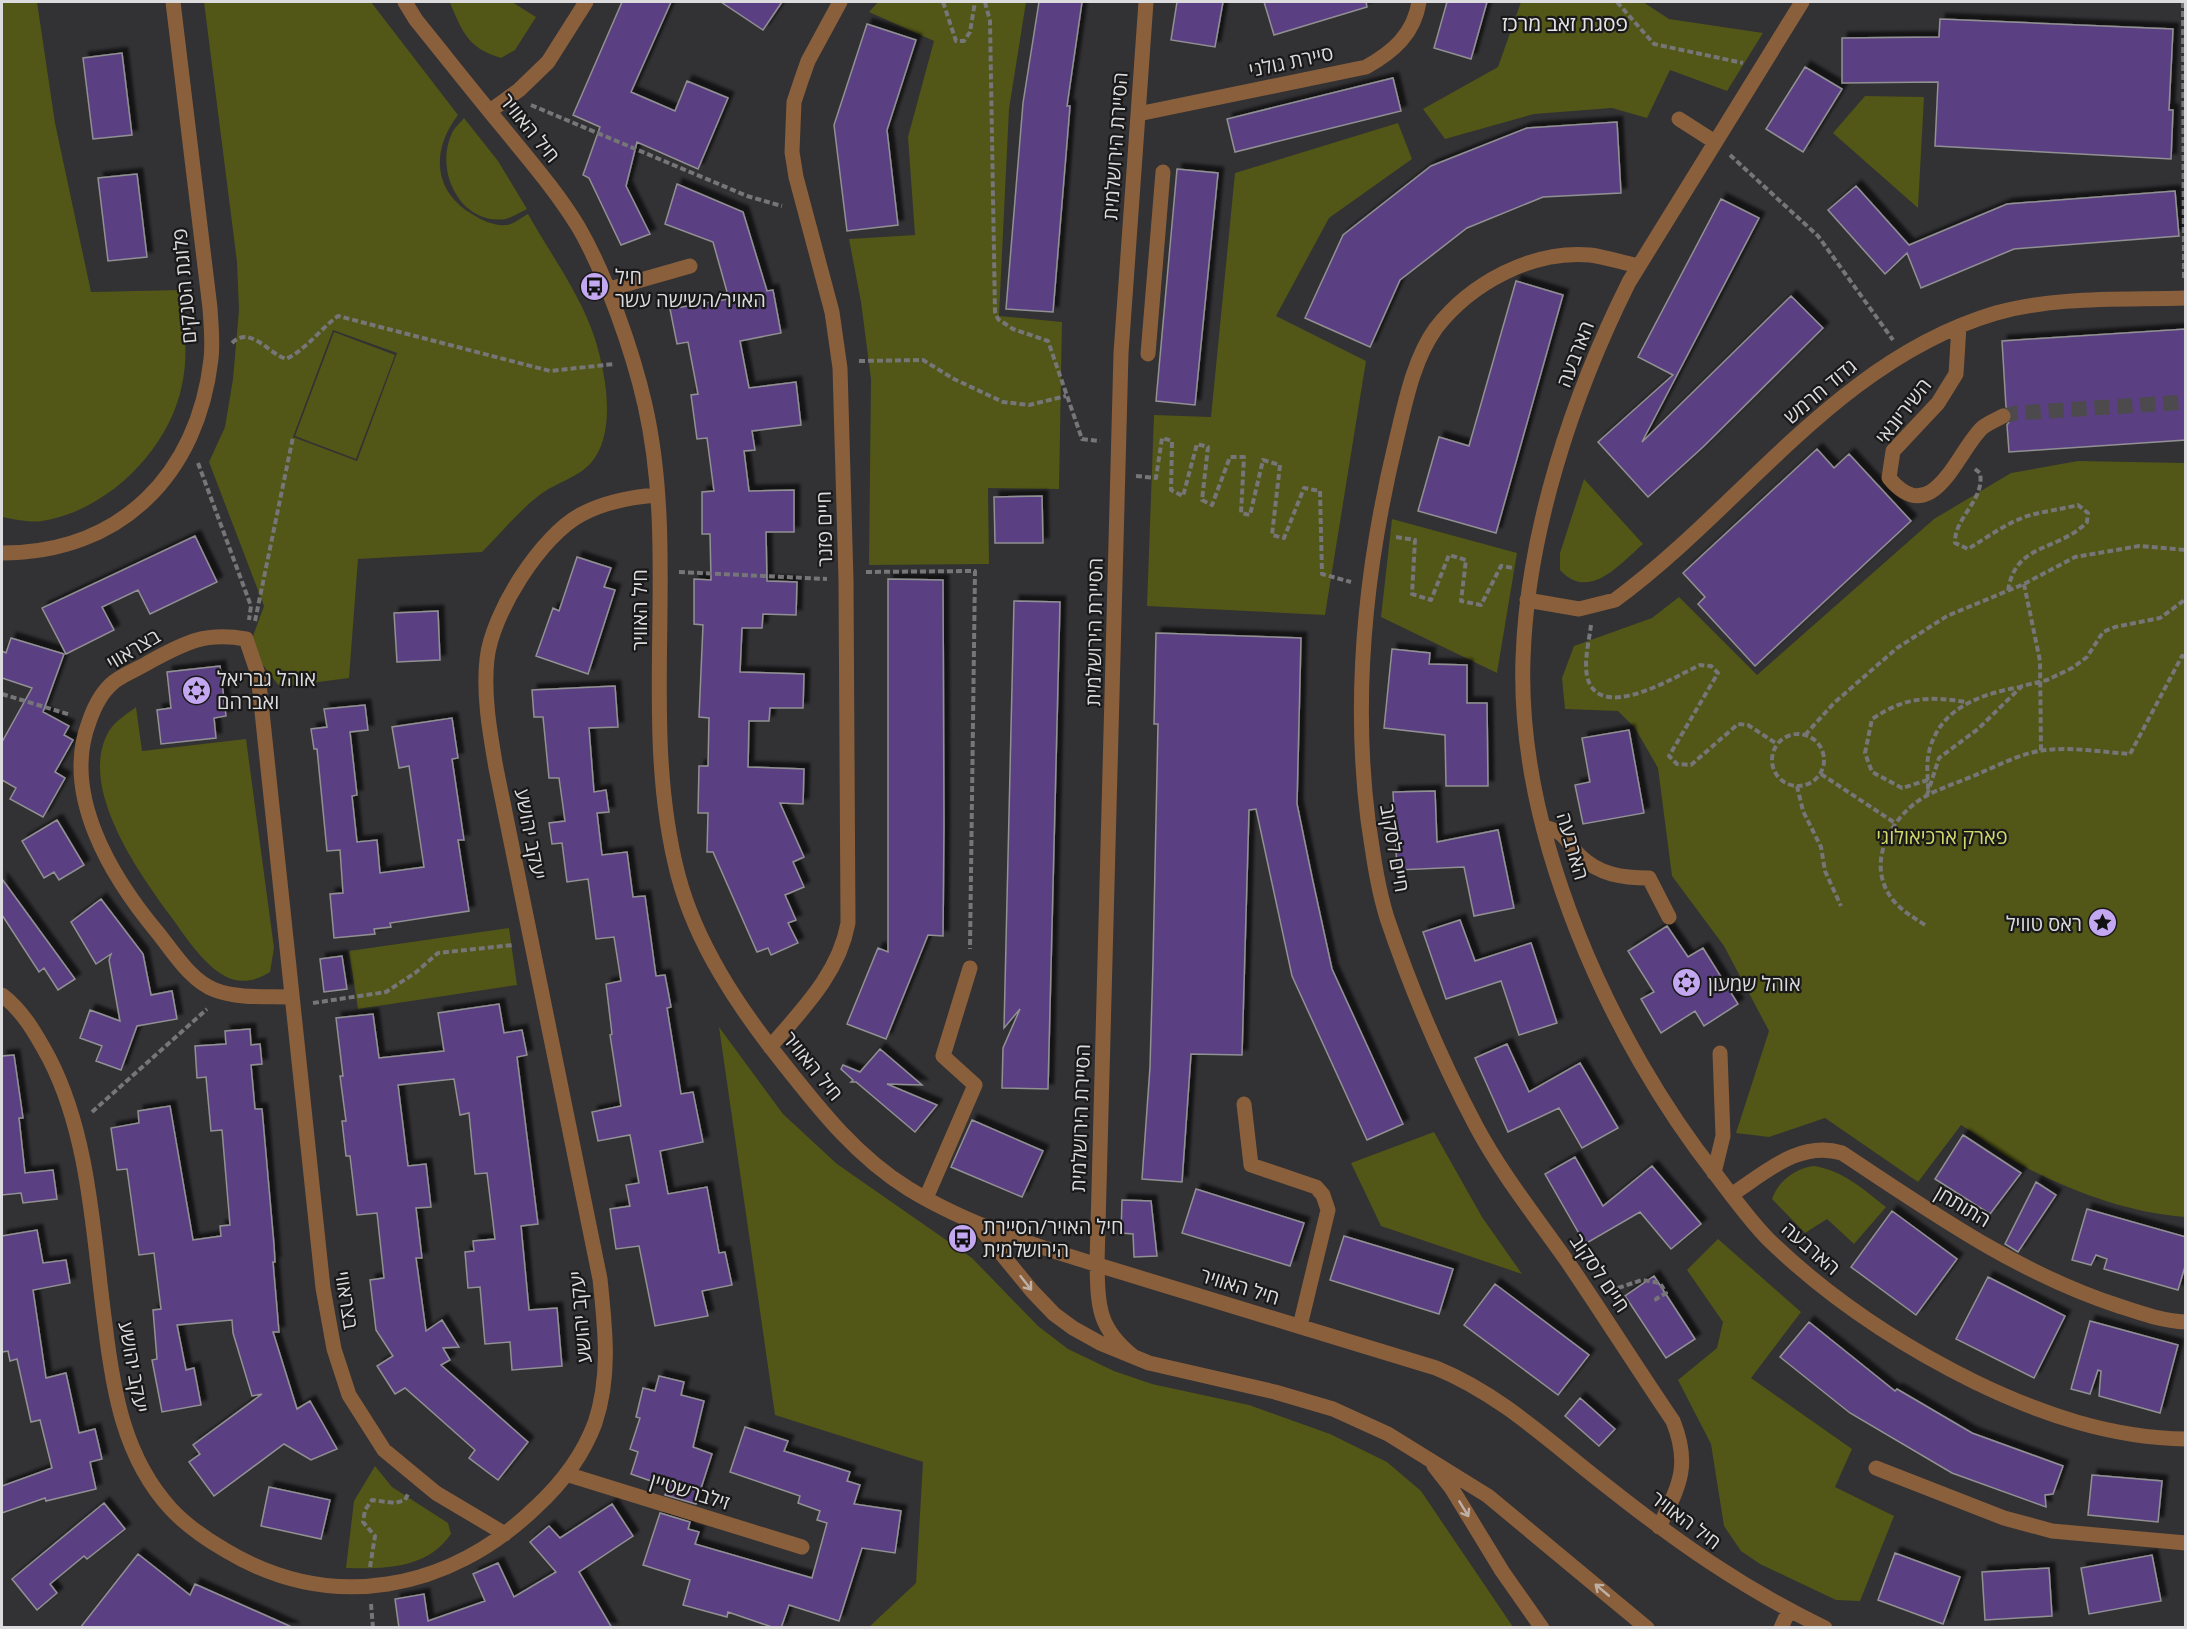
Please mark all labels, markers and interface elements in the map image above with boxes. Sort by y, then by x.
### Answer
district label: פסגת זאב מרכז [1502,9,1628,37]
street label: סיירת גולני [1246,39,1336,83]
street label: הסיירת הירושלמית [1096,71,1134,221]
street label: חיל האוויר [494,88,566,168]
street label: פלוגת הטנקים [166,227,202,345]
place label: חיל האויר/השישה עשר [615,263,766,313]
bus stop icon: חיל האויר/השישה עשר [578,271,610,303]
street label: הארבעה [1550,317,1600,391]
street label: גדוד חרמש [1778,352,1862,430]
street label: השיריונאי [1869,373,1937,449]
street label: חיים פזנר [810,491,838,567]
street label: הסיירת הירושלמית [1079,558,1109,706]
street label: חיל האוויר [626,569,653,651]
street label: בצראווי [101,622,165,676]
place label: אוהל גבריאל ואברהם [217,665,316,715]
synagogue icon: אוהל גבריאל ואברהם [180,674,212,706]
street label: יעקב יהושע [509,786,553,882]
street label: חיים לסקוב [1374,802,1416,894]
street label: הארבעה [1550,809,1596,883]
park label: פארק ארכיאולוגי [1876,823,2008,850]
place icon: ראס טוויל [2087,907,2119,939]
place label: ראס טוויל [2006,910,2082,937]
synagogue icon: אוהל שמעון [1671,967,1703,999]
place label: אוהל שמעון [1708,970,1801,997]
street label: חיל האוויר [777,1026,849,1106]
street label: הסיירת הירושלמית [1064,1043,1096,1193]
street label: התותחן [1930,1179,1996,1233]
place label: חיל האויר/הסיירת הירושלמית [983,1213,1124,1263]
street label: הארבעה [1776,1215,1846,1281]
bus stop icon: חיל האויר/הסיירת הירושלמית [946,1222,978,1254]
street label: חיים לסקוב [1564,1229,1636,1317]
street label: חיל האוויר [1197,1261,1283,1311]
street label: בצראווי [329,1269,365,1331]
street label: יעקב יהושע [563,1270,597,1364]
one-way arrow [1019,1275,1032,1291]
street label: יעקב יהושע [113,1319,155,1415]
street label: זילברשטיין [647,1466,733,1516]
street label: חיל האוויר [1645,1485,1727,1555]
one-way arrow [1458,1500,1470,1517]
one-way arrow [1594,1583,1610,1596]

